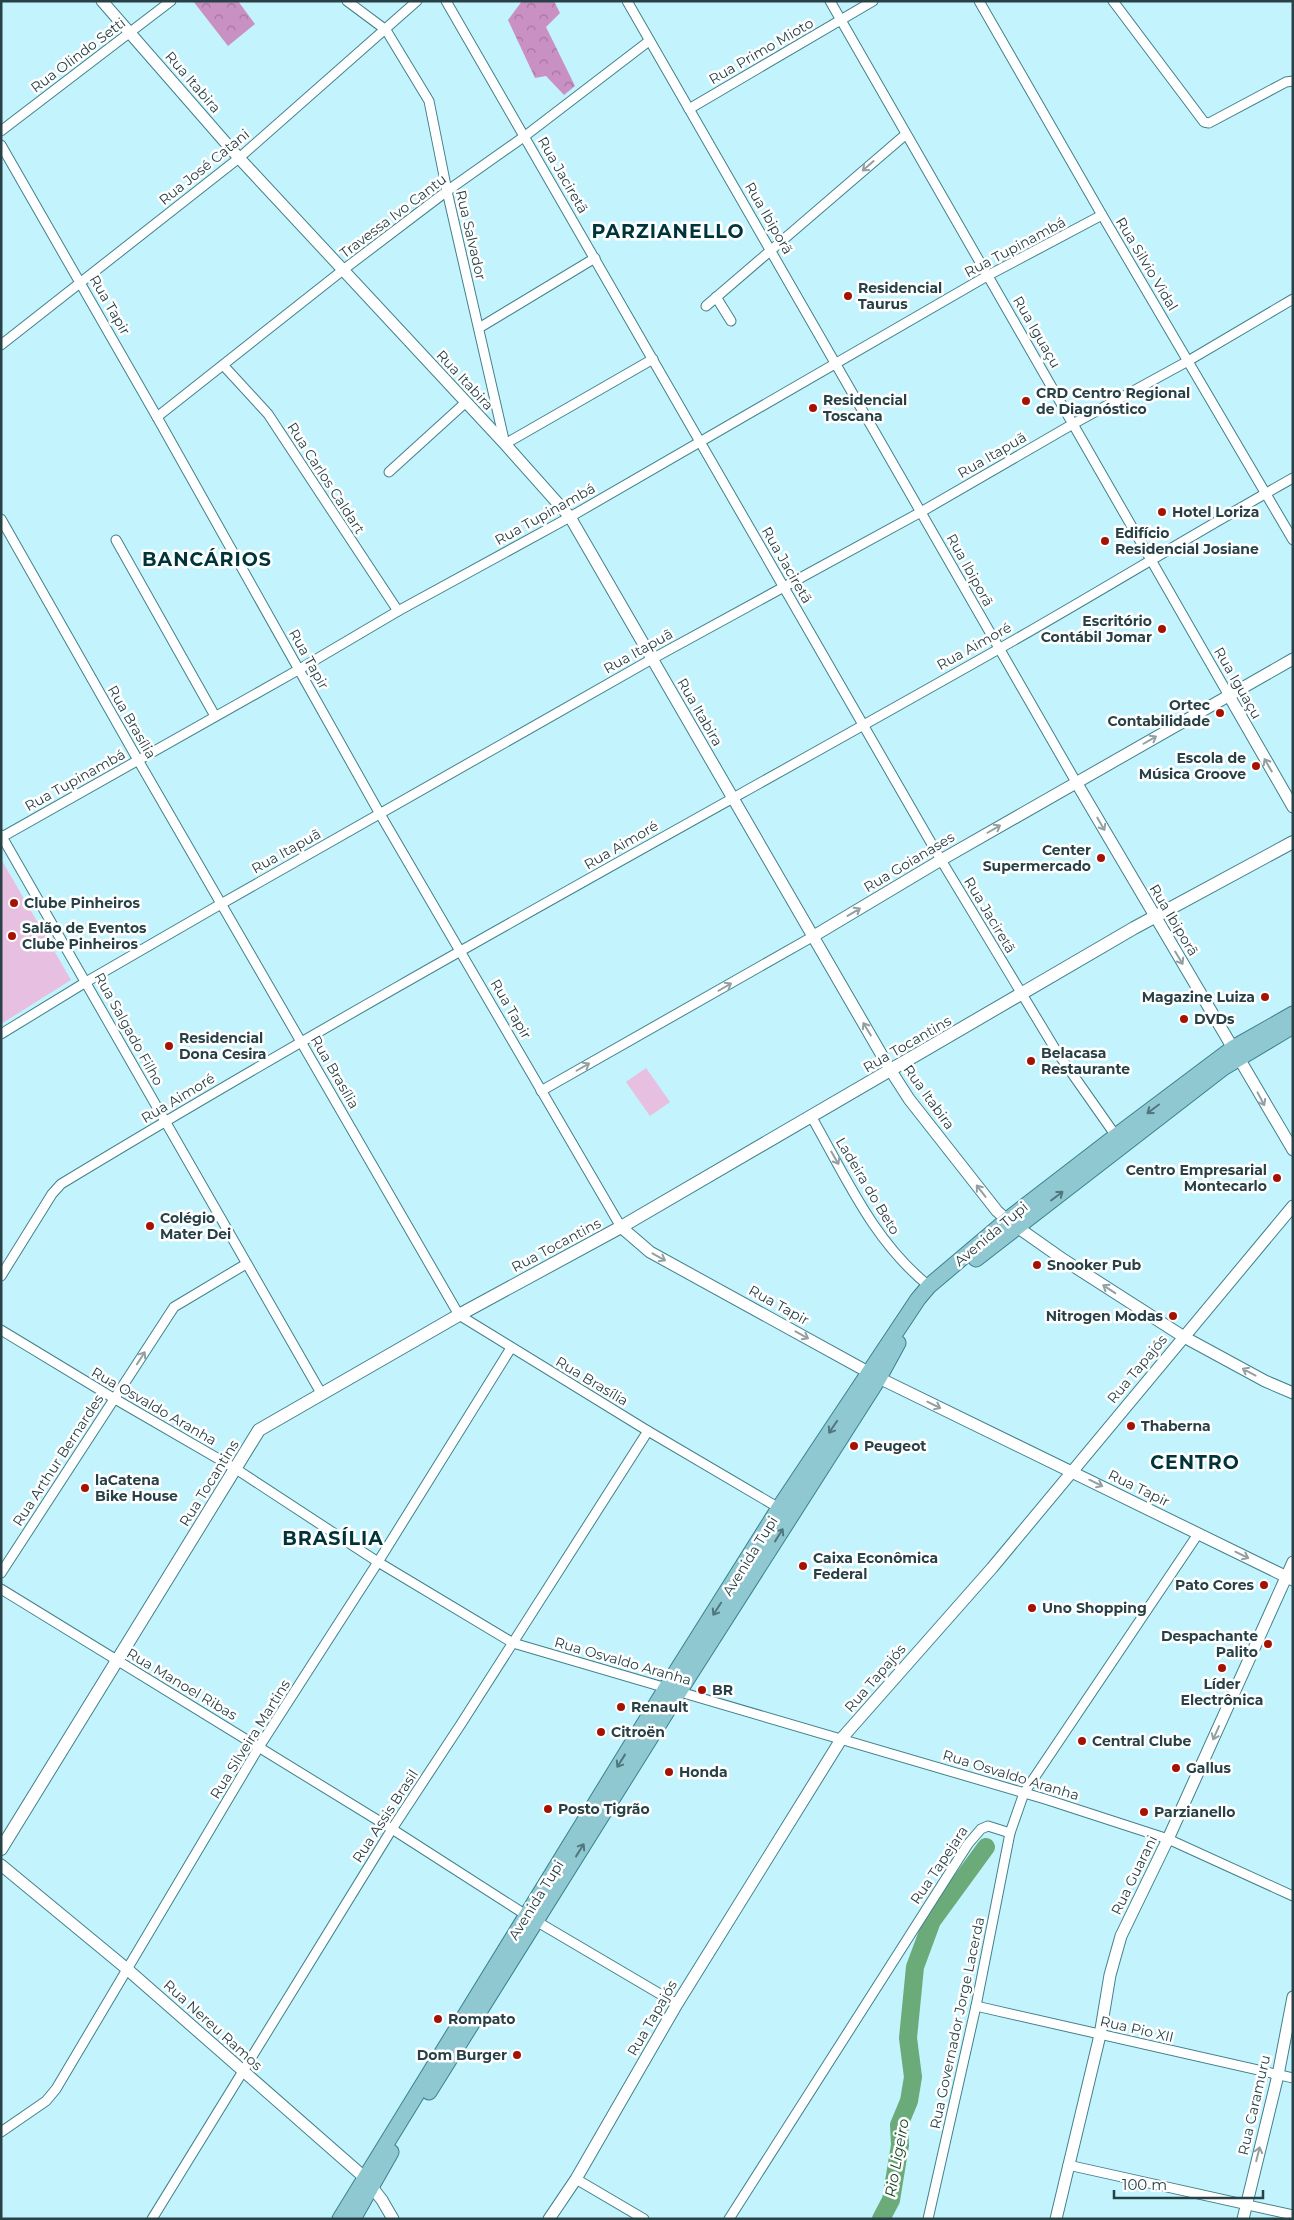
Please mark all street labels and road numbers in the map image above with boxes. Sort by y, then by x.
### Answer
street label: Rua Olindo Setti [27,13,129,97]
street label: Rua Primo Mioto [705,14,817,88]
street label: Rua Itabira [161,47,225,117]
street label: Rua José Catani [155,125,253,209]
street label: Rua Jaciretã [534,133,592,217]
street label: Travessa Ivo Cantu [336,170,450,262]
street label: Rua Ibiporã [741,179,797,257]
street label: Rua Salvador [452,188,490,282]
street label: Rua Tupinambá [961,213,1069,281]
street label: Rua Silvio Vidal [1112,214,1182,314]
street label: Rua Tapir [86,272,135,339]
street label: Rua Iguaçu [1009,293,1065,371]
street label: Rua Itabira [433,346,497,414]
street label: Rua Carlos Caldart [283,419,369,537]
street label: Rua Itapuã [954,428,1030,482]
street label: Rua Tupinambá [492,479,598,549]
street label: Rua Jaciretã [758,523,816,607]
street label: Rua Ibiporã [943,530,997,610]
street label: Rua Aimoré [933,618,1015,674]
street label: Rua Itapuã [600,625,676,677]
street label: Rua Tapir [285,626,333,693]
street label: Rua Iguaçu [1210,644,1266,722]
street label: Rua Itabira [673,675,727,749]
street label: Rua Brasília [104,682,160,762]
street label: Rua Tupinambá [22,745,128,815]
street label: Rua Aimoré [581,817,661,873]
street label: Rua Itapuã [248,825,324,877]
street label: Rua Goianases [860,828,958,896]
street label: Rua Jaciretã [960,874,1020,956]
street label: Rua Ibiporã [1146,881,1202,959]
street label: Rua Salgado Filho [90,969,168,1089]
street label: Rua Tapir [487,976,536,1043]
street label: Rua Tocantins [860,1011,954,1077]
street label: Rua Brasília [307,1032,363,1112]
street label: Rua Itabira [899,1061,959,1133]
street label: Rua Aimoré [138,1069,218,1127]
street label: Ladeira do Beto [832,1134,904,1238]
street label: Avenida Tupi [950,1198,1032,1270]
street label: Rua Tocantins [508,1214,604,1276]
street label: Rua Tapir [746,1281,813,1329]
street label: Rua Tapajós [1103,1331,1171,1407]
street label: Rua Brasília [552,1352,632,1410]
street label: Rua Osvaldo Aranha [88,1363,220,1449]
street label: Rua Arthur Bernardes [9,1391,107,1529]
street label: Rua Tocantins [175,1436,243,1530]
street label: Rua Tapir [1105,1465,1173,1511]
street label: Avenida Tupi [718,1513,782,1599]
street label: Rua Osvaldo Aranha [552,1633,694,1689]
street label: Rua Tapajós [840,1640,910,1716]
street label: Rua Manoel Ribas [124,1644,241,1724]
street label: Rua Silveira Martins [206,1676,294,1802]
street label: Rua Osvaldo Aranha [941,1746,1081,1804]
street label: Rua Assis Brasil [348,1766,422,1866]
street label: Rua Tapejara [906,1822,972,1908]
street label: Rua Guarani [1107,1832,1161,1918]
street label: Avenida Tupi [504,1857,568,1943]
street label: Rua Governador Jorge Lacerda [926,1915,988,2131]
street label: Rua Nereu Ramos [160,1976,266,2074]
street label: Rua Tapajós [623,1977,681,2059]
street label: Rua Pio XII [1098,2012,1176,2046]
street label: Rua Caramuru [1234,2053,1274,2157]

